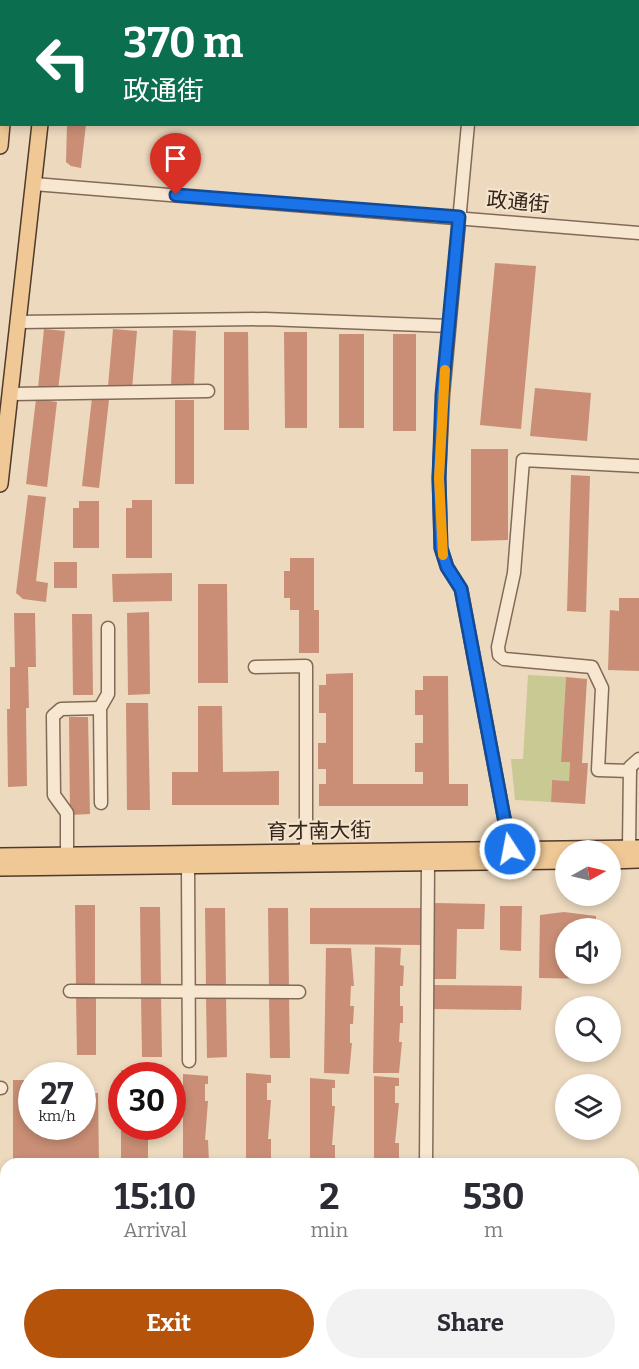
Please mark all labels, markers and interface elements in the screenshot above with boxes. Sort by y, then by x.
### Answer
text: 370 m [123,18,243,68]
icon: left [24,24,102,102]
text: 政通街 [123,75,204,107]
pin [150,133,201,195]
icon: arrive [159,142,192,175]
street label: 政通街 [485,186,551,218]
street label: 育才南大街 [266,817,372,845]
position arrow [478,817,542,881]
north arrow [555,840,621,906]
map controls [555,840,621,1140]
button: sound [555,918,621,984]
button: search [555,996,621,1062]
speed limit sign: 30 [108,1062,186,1140]
button: layers [555,1074,621,1140]
text: 27 [41,1076,73,1112]
text: km/h [38,1107,76,1125]
text: 15:10 [114,1175,196,1219]
text: 2 [319,1175,339,1219]
text: 530 [462,1175,525,1219]
text: Arrival [124,1218,187,1242]
text: min [310,1218,348,1242]
text: m [484,1218,503,1242]
button: Exit [24,1289,314,1358]
button: Share [326,1289,615,1358]

